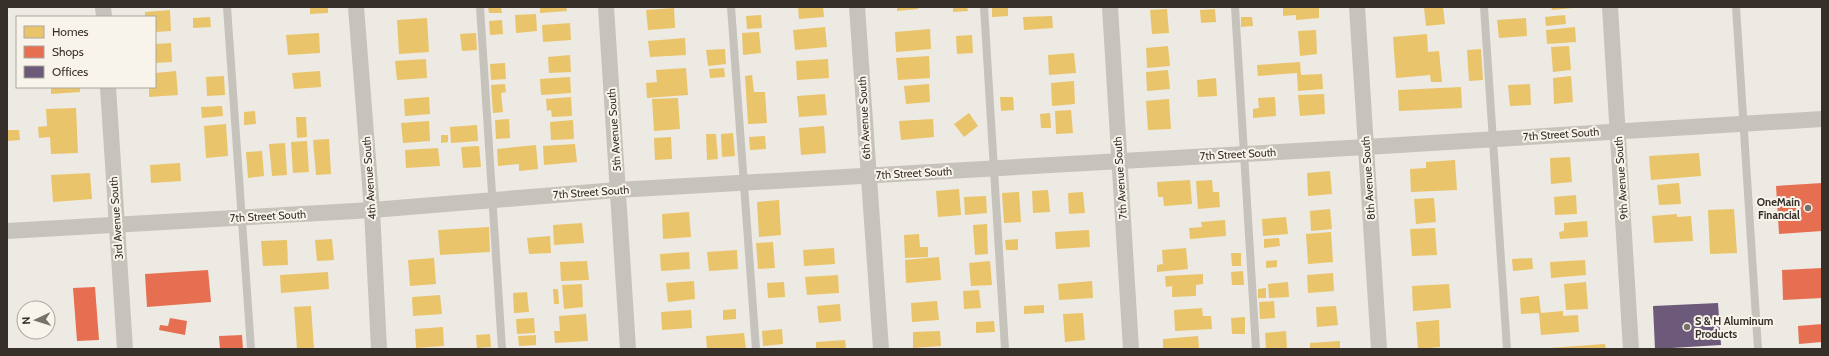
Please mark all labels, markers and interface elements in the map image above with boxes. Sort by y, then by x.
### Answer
legend [16,16,156,88]
text: Homes [52,24,89,39]
text: Shops [52,44,84,59]
text: Offices [52,64,88,79]
street label: 6th Avenue South [855,76,873,160]
street label: 5th Avenue South [604,88,624,172]
street label: 7th Street South [1522,124,1600,144]
street label: 4th Avenue South [359,136,379,220]
street label: 7th Avenue South [1110,136,1130,220]
street label: 8th Avenue South [1358,136,1378,220]
street label: 9th Avenue South [1611,136,1631,220]
street label: 7th Street South [1200,145,1277,163]
street label: 7th Street South [876,164,953,182]
street label: 3rd Avenue South [106,176,126,260]
street label: 7th Street South [552,182,630,202]
place label: OneMain Financial [1757,195,1800,222]
marker: OneMain Financial [1803,203,1813,213]
street label: 7th Street South [230,207,307,225]
north arrow [16,300,56,340]
place label: S & H Aluminum Products [1695,314,1773,341]
text: N [19,316,33,325]
marker: S & H Aluminum Products [1682,322,1692,332]

